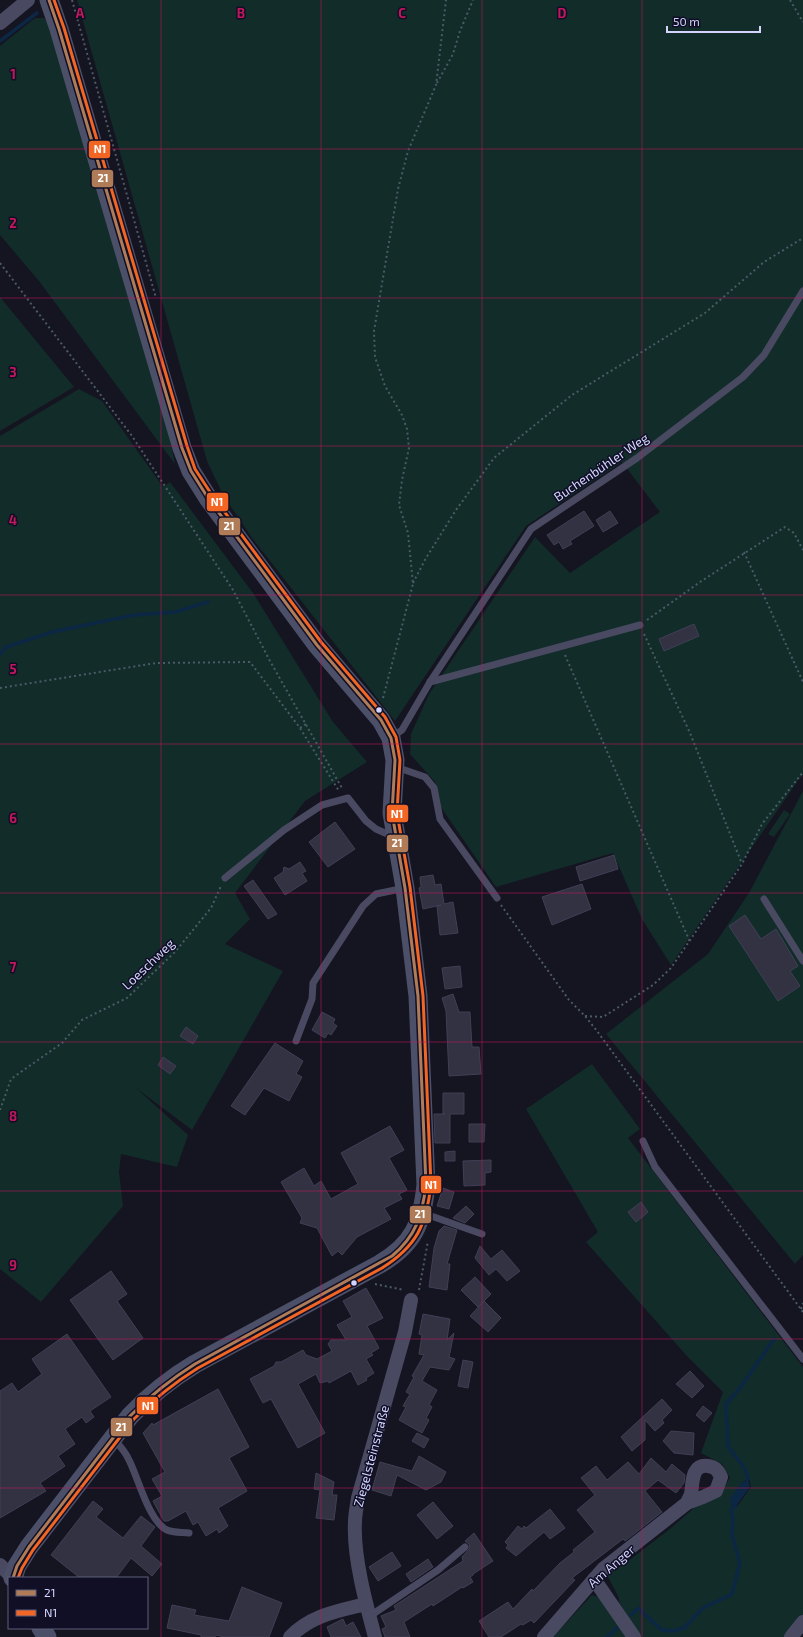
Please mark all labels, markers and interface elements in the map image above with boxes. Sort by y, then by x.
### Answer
text: A [76,5,85,21]
text: B [237,5,245,21]
text: C [398,5,406,21]
text: D [558,5,567,21]
scale bar [667,8,760,34]
text: 50 m [673,14,700,28]
text: 1 [10,66,16,82]
line badge: N1 [88,140,111,159]
text: N1 [94,142,106,155]
line badge: 21 [91,169,114,188]
text: 21 [97,171,109,184]
text: 2 [9,215,17,231]
text: 3 [9,364,17,380]
street label: Buchenbühler Weg [550,429,652,505]
line badge: N1 [206,492,229,512]
text: N1 [211,495,223,508]
text: 4 [9,512,17,528]
line badge: 21 [218,517,241,536]
text: 21 [223,519,235,532]
text: 5 [9,661,17,677]
unlabelled marker [374,705,384,715]
line badge: N1 [386,804,409,823]
text: N1 [391,807,403,820]
text: 6 [9,810,17,826]
line badge: 21 [386,834,409,853]
text: 21 [391,836,403,849]
street label: Loeschweg [119,935,177,993]
text: 7 [10,959,17,975]
text: 8 [9,1108,17,1124]
line badge: N1 [420,1175,442,1194]
text: N1 [425,1178,437,1191]
line badge: 21 [409,1205,432,1224]
text: 21 [414,1207,426,1220]
text: 9 [9,1257,17,1273]
unlabelled marker [349,1278,359,1288]
line badge: N1 [136,1396,159,1415]
text: N1 [142,1399,154,1412]
street label: Ziegelsteinstraße [350,1403,392,1509]
line badge: 21 [110,1417,133,1437]
text: 21 [115,1420,127,1433]
street label: Am Anger [584,1541,638,1591]
legend [8,1577,148,1629]
text: 21 [44,1585,56,1599]
text: N1 [44,1605,57,1619]

